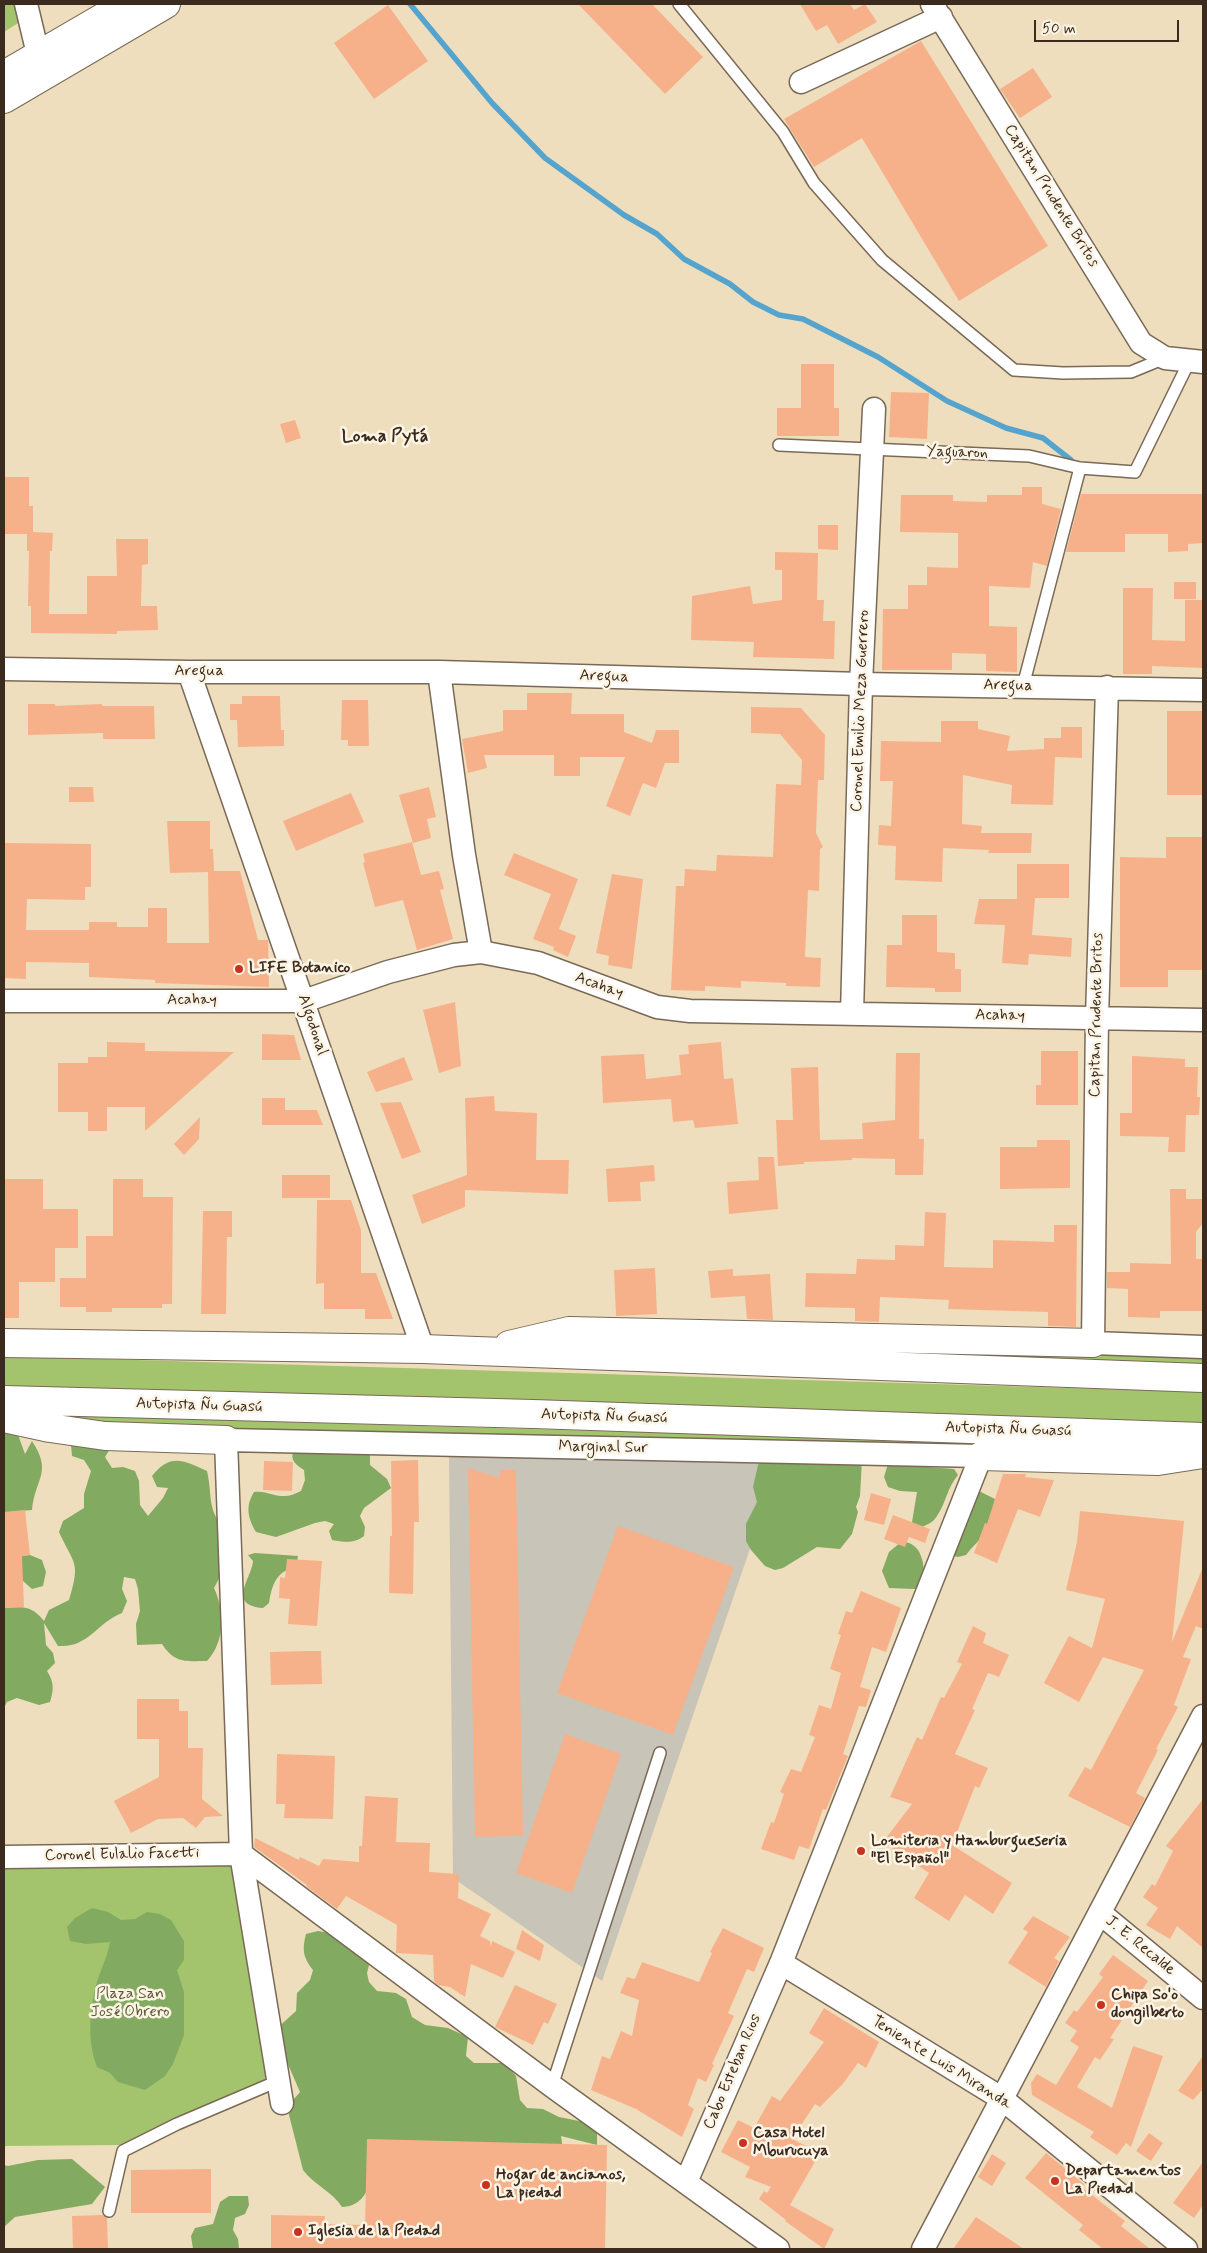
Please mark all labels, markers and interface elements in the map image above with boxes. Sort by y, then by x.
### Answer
scale bar [1037,10,1182,42]
text: 50 m [1042,19,1076,39]
street label: Capitan Prudente Britos [999,121,1103,271]
district label: Loma Pytá [342,426,428,448]
street label: Yaguaron [926,442,988,464]
street label: Coronel Emilio Meza Guerrero [848,609,874,813]
street label: Aregua [174,662,224,682]
street label: Aregua [579,667,629,687]
street label: Aregua [983,676,1033,696]
street label: Capitan Prudente Britos [1086,933,1108,1097]
place label: LIFE Botanico [249,959,350,979]
marker: LIFE Botanico [233,963,245,975]
street label: Acahay [572,968,626,1004]
street label: Acahay [167,991,217,1011]
street label: Algodonal [293,992,331,1058]
street label: Acahay [975,1006,1025,1026]
street label: Autopista Ñu Guasú [136,1394,262,1418]
street label: Autopista Ñu Guasú [541,1405,667,1429]
street label: Autopista Ñu Guasú [945,1418,1071,1442]
street label: Marginal Sur [558,1438,648,1458]
place label: Lomiteria y Hamburgueseria "El Español" [871,1832,1067,1870]
street label: Coronel Eulalio Facetti [44,1844,200,1866]
marker: Lomiteria y Hamburgueseria "El Español" [855,1845,867,1857]
street label: J. E. Recalde [1101,1912,1179,1980]
park label: Plaza San José Obrero [90,1985,170,2023]
place label: Chipa So'o dongilberto [1111,1986,1184,2024]
marker: Chipa So'o dongilberto [1095,1999,1107,2011]
street label: Cabo Esteban Rios [700,2011,766,2133]
street label: Teniente Luis Miranda [868,2012,1014,2114]
place label: Casa Hotel Mburucuya [753,2124,829,2162]
marker: Casa Hotel Mburucuya [737,2137,749,2149]
place label: Departamentos La Piedad [1065,2162,1181,2200]
place label: Hogar de ancianos, La piedad [496,2166,625,2204]
marker: Departamentos La Piedad [1049,2175,1061,2187]
marker: Hogar de ancianos, La piedad [480,2179,492,2191]
place label: Iglesia de la Piedad [308,2222,440,2242]
marker: Iglesia de la Piedad [292,2226,304,2238]

